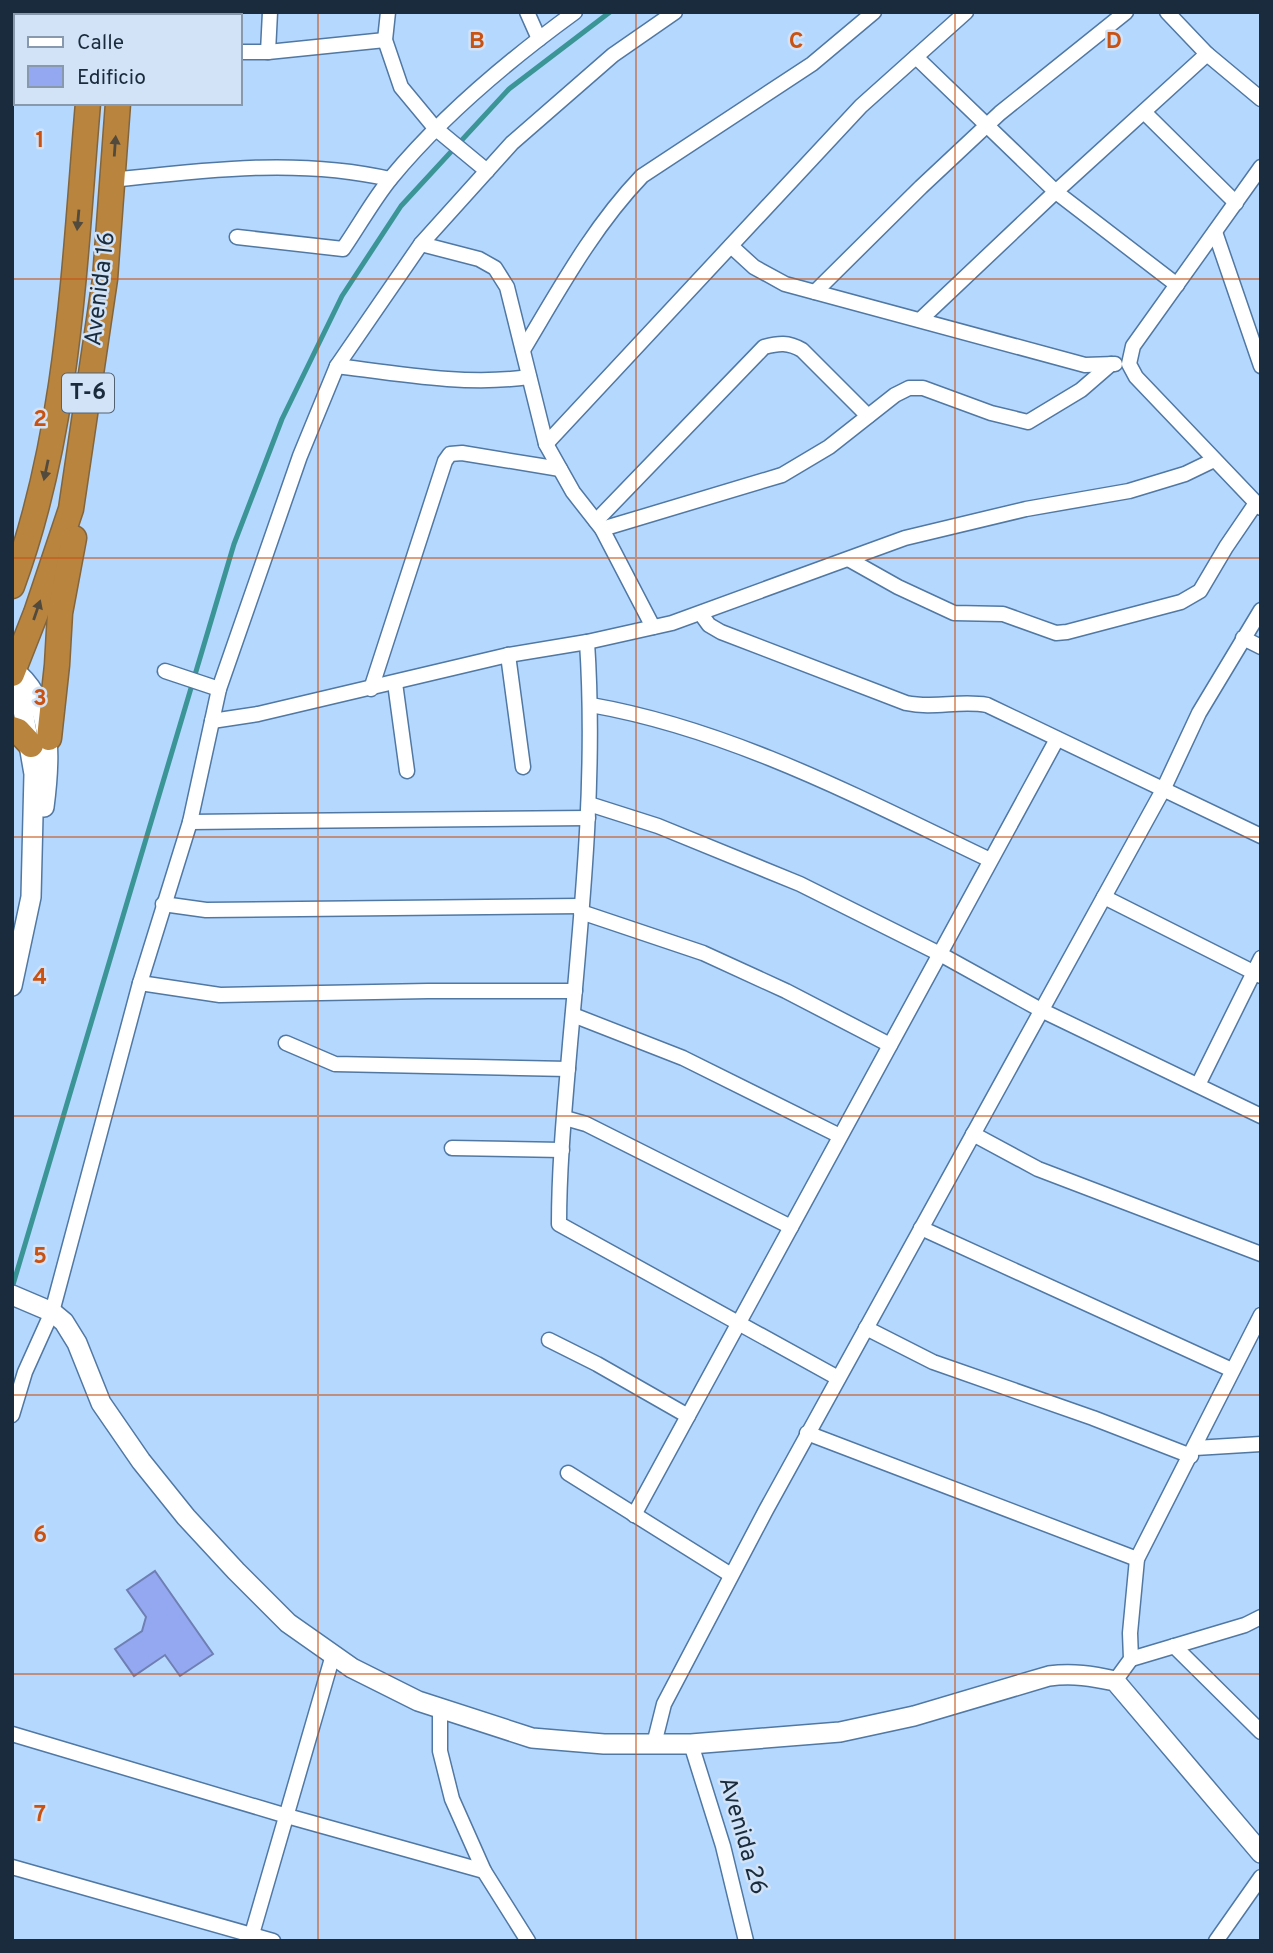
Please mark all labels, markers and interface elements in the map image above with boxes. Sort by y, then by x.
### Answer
legend [14,14,242,105]
text: B [469,28,485,57]
text: C [789,28,803,57]
text: D [1106,28,1122,57]
text: Calle [77,30,124,57]
text: Edificio [77,65,146,92]
text: 1 [35,127,45,156]
one-way arrow [110,135,121,157]
one-way arrow [72,209,83,231]
street label: Avenida 16 [79,230,123,348]
road number: T-6 [62,374,114,412]
text: 2 [33,406,47,435]
one-way arrow [40,459,51,481]
one-way arrow [32,600,43,621]
text: 3 [33,685,47,714]
text: 4 [33,964,47,993]
text: 5 [33,1243,47,1272]
text: 6 [33,1522,47,1551]
street label: Avenida 26 [711,1774,773,1898]
text: 7 [34,1801,46,1830]

